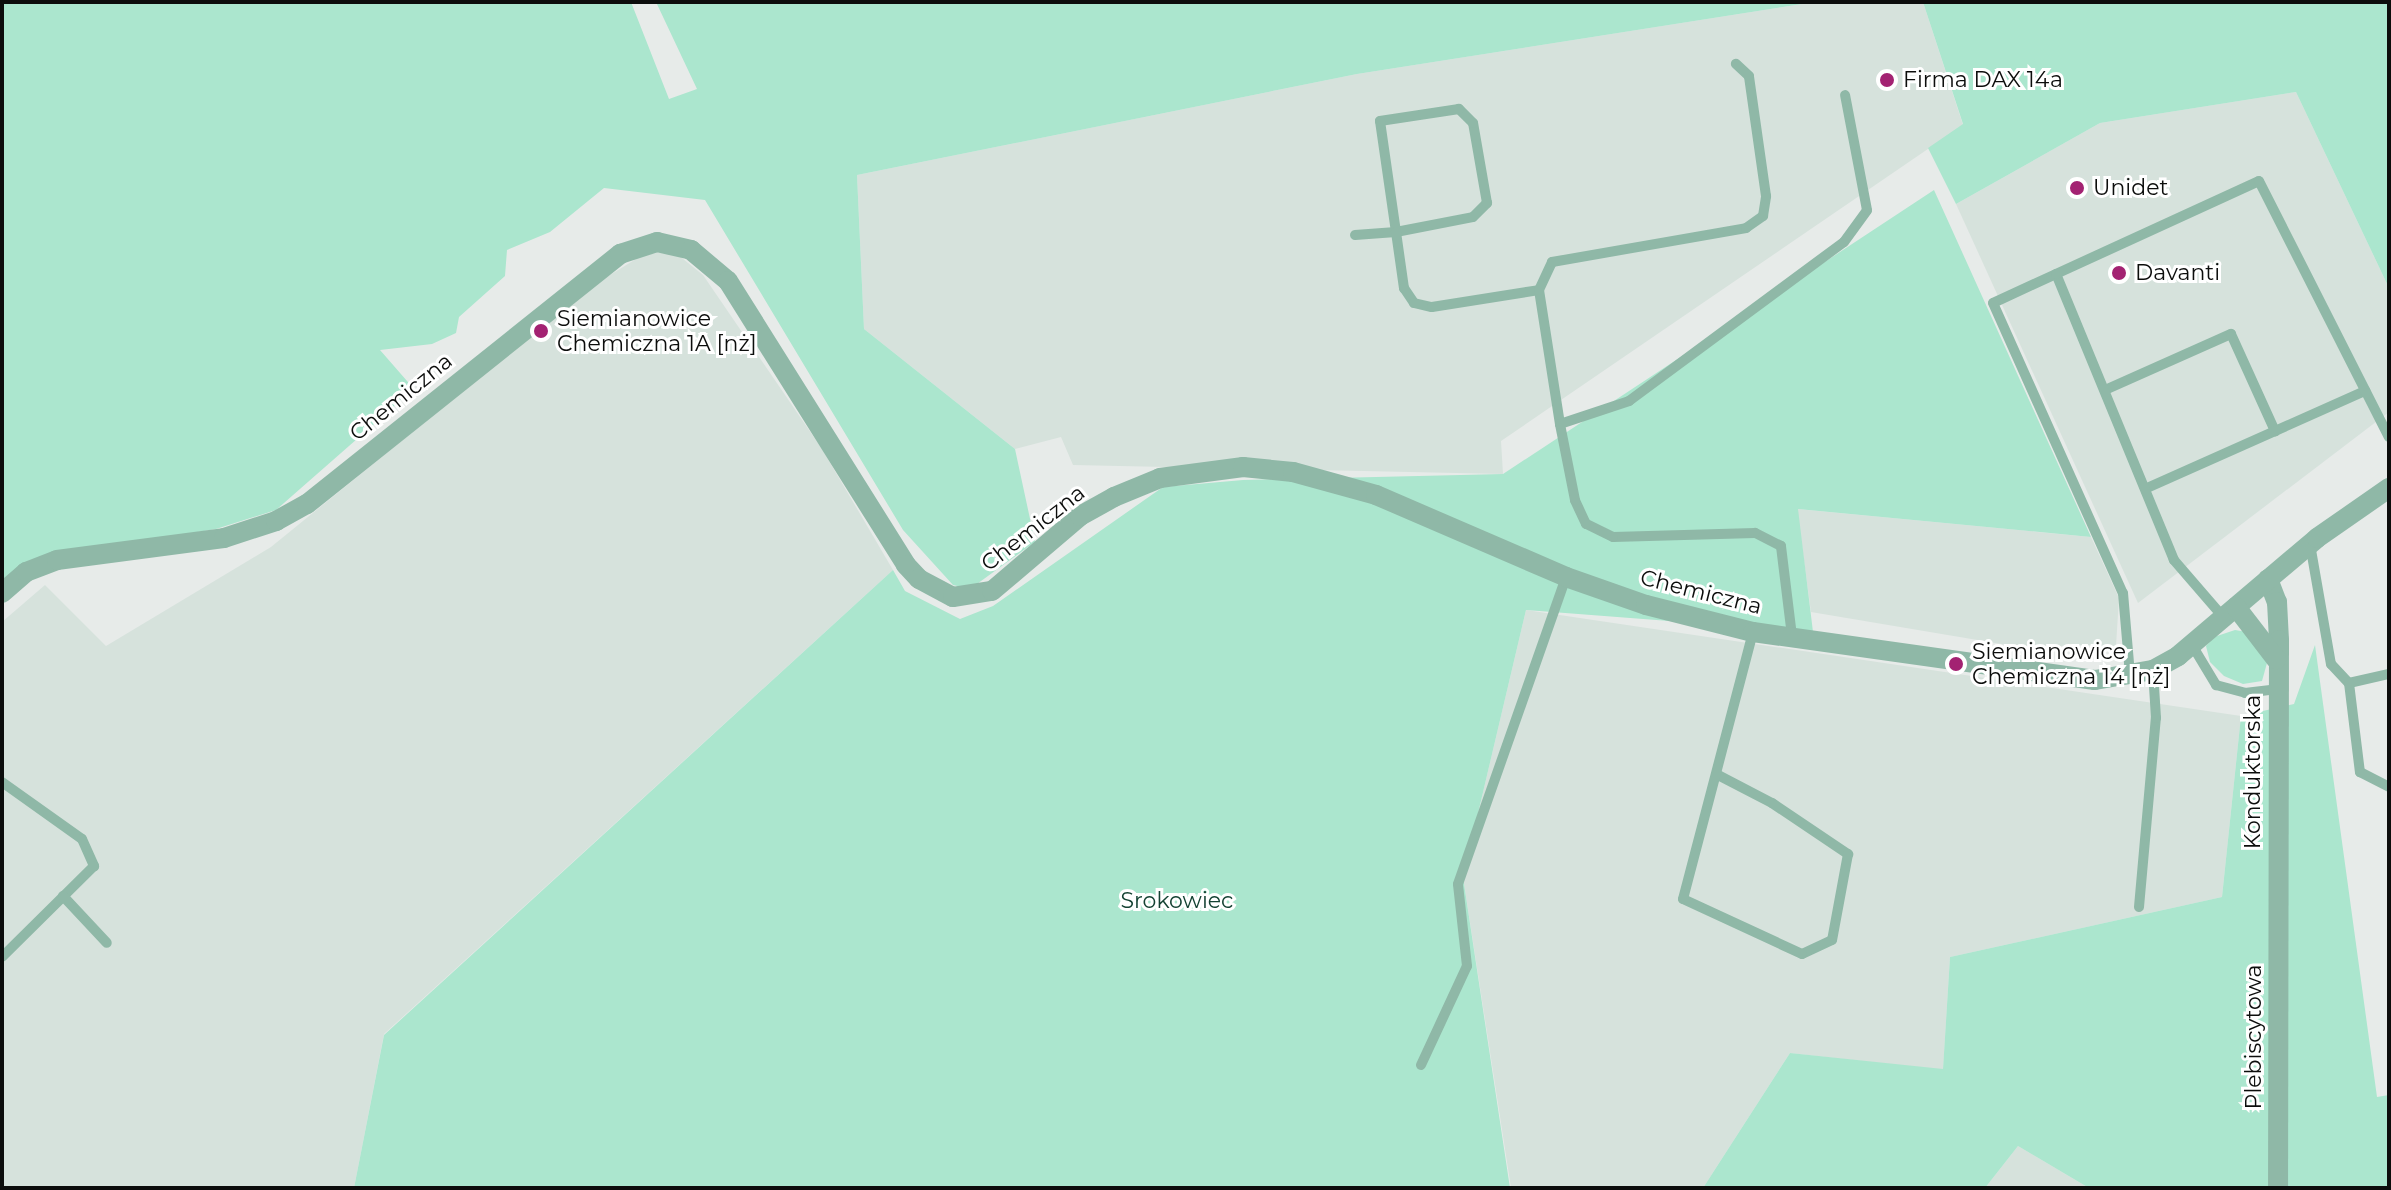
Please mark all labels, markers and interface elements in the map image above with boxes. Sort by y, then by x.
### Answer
place label: Firma DAX 14a [1903,67,2063,93]
marker: Firma DAX 14a [1878,71,1896,89]
place label: Unidet [2093,175,2168,201]
marker: Unidet [2068,179,2086,197]
place label: Davanti [2135,260,2220,286]
marker: Davanti [2110,264,2128,282]
place label: Siemianowice Chemiczna 1A [nż] [557,305,757,356]
marker: Siemianowice Chemiczna 1A [nż] [532,322,550,340]
street label: Chemiczna [344,348,458,446]
street label: Chemiczna [976,479,1090,577]
street label: Chemiczna [1637,564,1765,620]
place label: Siemianowice Chemiczna 14 [nż] [1972,638,2170,690]
marker: Siemianowice Chemiczna 14 [nż] [1947,655,1965,673]
street label: Konduktorska [2240,695,2266,849]
park label: Srokowiec [1121,888,1233,914]
street label: Plebiscytowa [2241,965,2267,1109]

